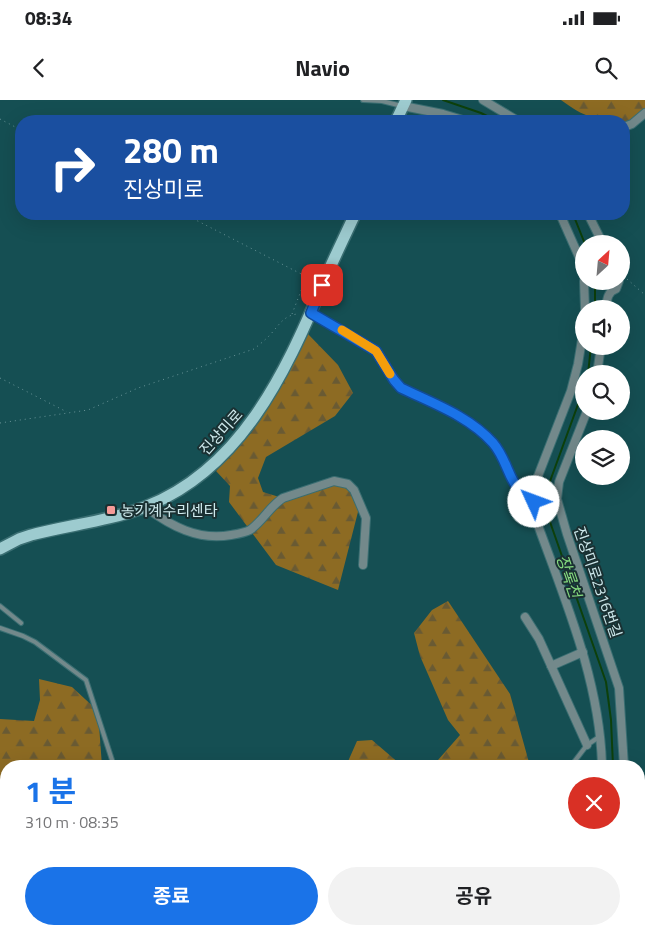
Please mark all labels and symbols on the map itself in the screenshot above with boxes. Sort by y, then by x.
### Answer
north arrow [575,235,630,290]
pin [301,264,343,306]
street label: 진상미로 [194,404,248,460]
position arrow [507,475,559,527]
place label: 농기계수리센타 [121,499,218,522]
marker: 농기계수리센타 [105,504,117,516]
street label: 진상미로2316번길 [568,523,628,641]
water label: 장록천 [550,551,588,603]

